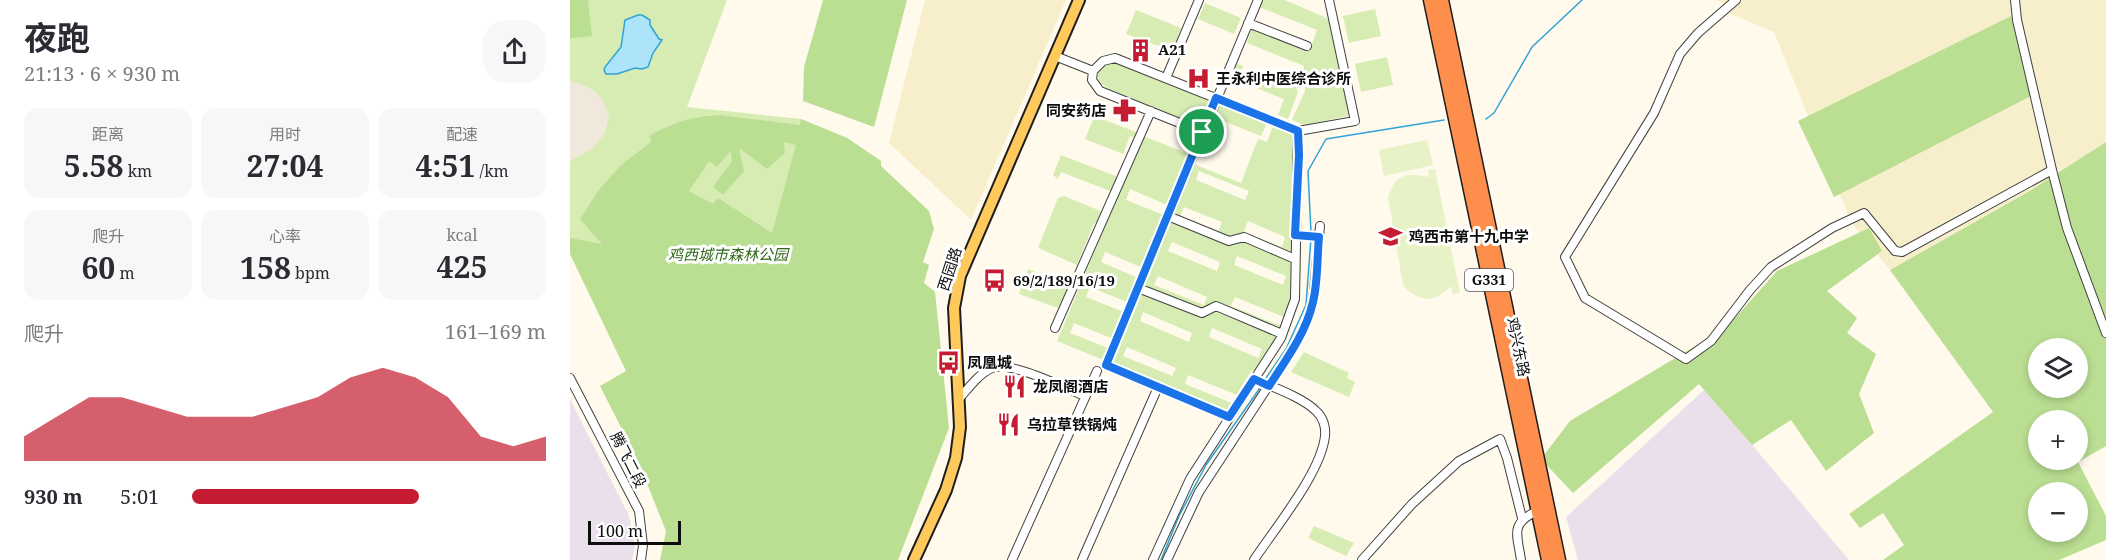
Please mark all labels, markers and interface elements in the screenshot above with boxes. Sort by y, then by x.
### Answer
text: 夜跑 [24,15,90,60]
button: share [483,20,546,83]
building icon: A21 [1127,37,1153,63]
place label: A21 [1158,39,1186,59]
text: 21:13 · 6 × 930 m [24,60,180,87]
hospital icon: 王永利中医综合诊所 [1185,66,1211,92]
place label: 王永利中医综合诊所 [1216,68,1351,88]
pharmacy icon: 同安药店 [1111,98,1137,124]
place label: 同安药店 [1046,100,1106,120]
pin [1176,106,1227,157]
icon: arrive [1185,115,1218,148]
text: 距离 [92,123,124,145]
text: 用时 [269,123,301,145]
text: 配速 [446,123,478,145]
text: 5.58 [64,145,124,186]
text: 27:04 [247,145,323,186]
text: 4:51 [415,145,475,186]
text: km [124,160,152,182]
text: /km [475,160,509,182]
text: kcal [447,224,477,246]
school or university icon: 鸡西市第十九中学 [1378,224,1404,250]
text: 爬升 [92,225,124,247]
text: 心率 [269,225,301,247]
place label: 鸡西市第十九中学 [1409,226,1529,246]
park label: 鸡西城市森林公园 [668,244,790,264]
street label: 西园路 [933,244,966,293]
text: 425 [437,246,487,287]
text: 60 [81,247,115,288]
text: 158 [240,247,291,288]
text: m [115,262,135,284]
text: bpm [291,262,330,284]
bus stop icon: 69/2/189/16/19 [982,268,1008,294]
road number: G331 [1465,269,1513,291]
place label: 69/2/189/16/19 [1013,270,1115,290]
street label: 鸡兴东路 [1503,315,1535,378]
text: 161–169 m [445,318,546,345]
text: 爬升 [24,320,64,347]
map controls [2028,338,2088,542]
button: layers [2028,338,2088,398]
bus stop icon: 凤凰城 [936,350,962,376]
place label: 凤凰城 [967,352,1012,372]
restaurant icon: 龙凤阁酒店 [1002,374,1028,400]
place label: 龙凤阁酒店 [1033,376,1108,396]
button: + [2028,410,2088,470]
restaurant icon: 乌拉草铁锅炖 [996,412,1022,438]
place label: 乌拉草铁锅炖 [1027,414,1117,434]
street label: 腾飞二段 [606,428,651,491]
button: − [2028,482,2088,542]
text: 930 m [24,483,83,510]
text: 5:01 [120,483,159,510]
scale bar [588,518,681,546]
text: 100 m [597,520,643,542]

